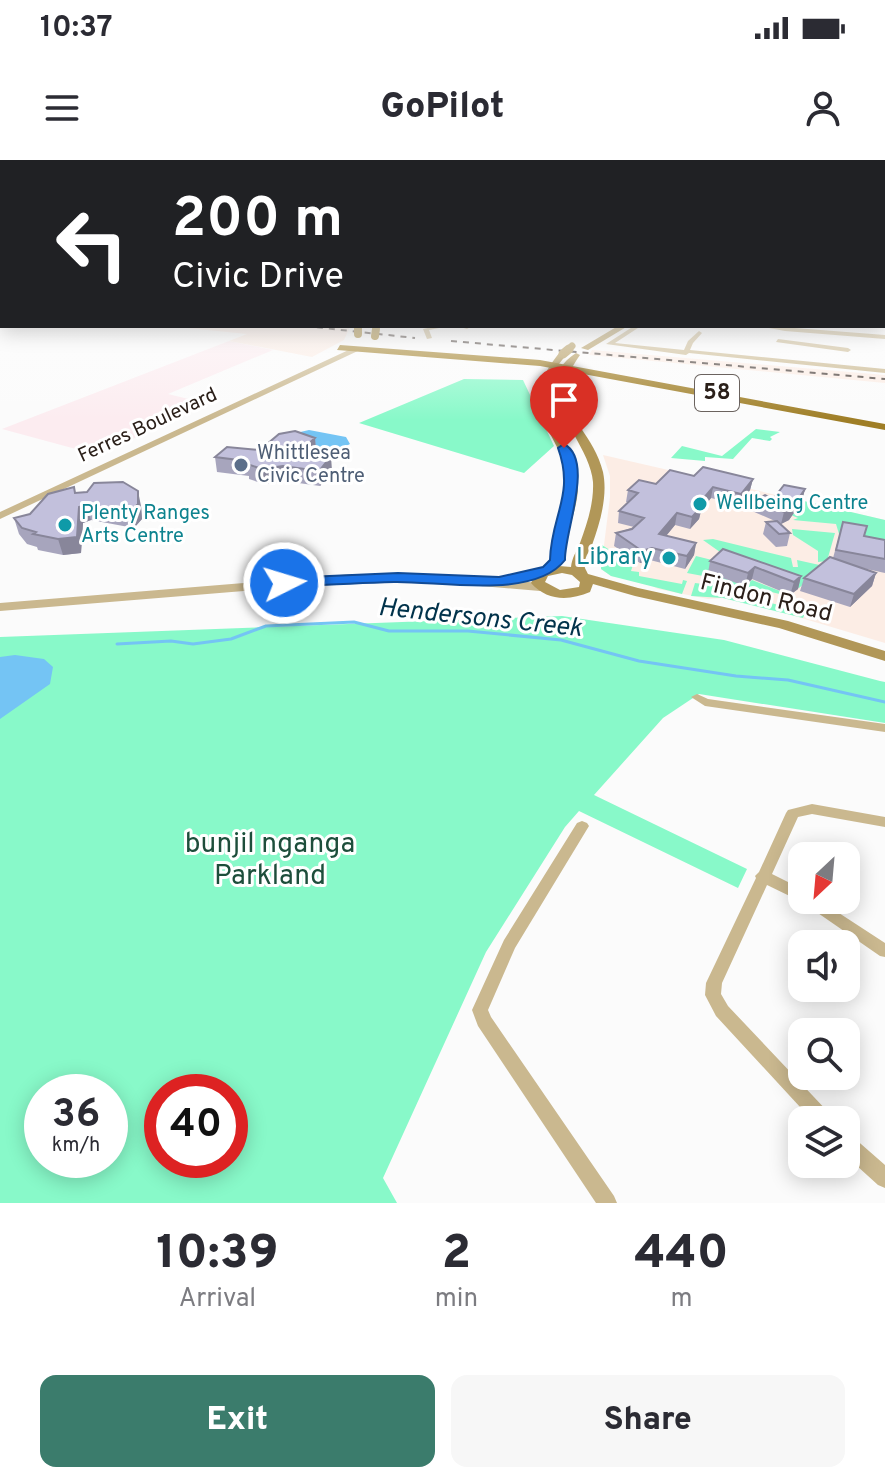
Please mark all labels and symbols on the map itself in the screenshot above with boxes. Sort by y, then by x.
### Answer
pin [530,366,598,448]
road number: 58 [695,375,739,411]
street label: Ferres Boulevard [74,382,222,470]
place label: Whittlesea Civic Centre [257,441,365,490]
marker: Whittlesea Civic Centre [232,456,250,474]
place label: Wellbeing Centre [716,491,868,517]
marker: Wellbeing Centre [691,495,709,513]
place label: Plenty Ranges Arts Centre [81,501,210,550]
marker: Plenty Ranges Arts Centre [56,516,74,534]
position arrow [242,541,326,625]
place label: Library [576,543,653,573]
marker: Library [660,549,678,567]
street label: Findon Road [697,568,835,630]
water label: Hendersons Creek [376,592,584,646]
park label: bunjil nganga Parkland [185,827,355,895]
north arrow [788,842,860,914]
speed limit sign: 40 [144,1074,248,1178]

